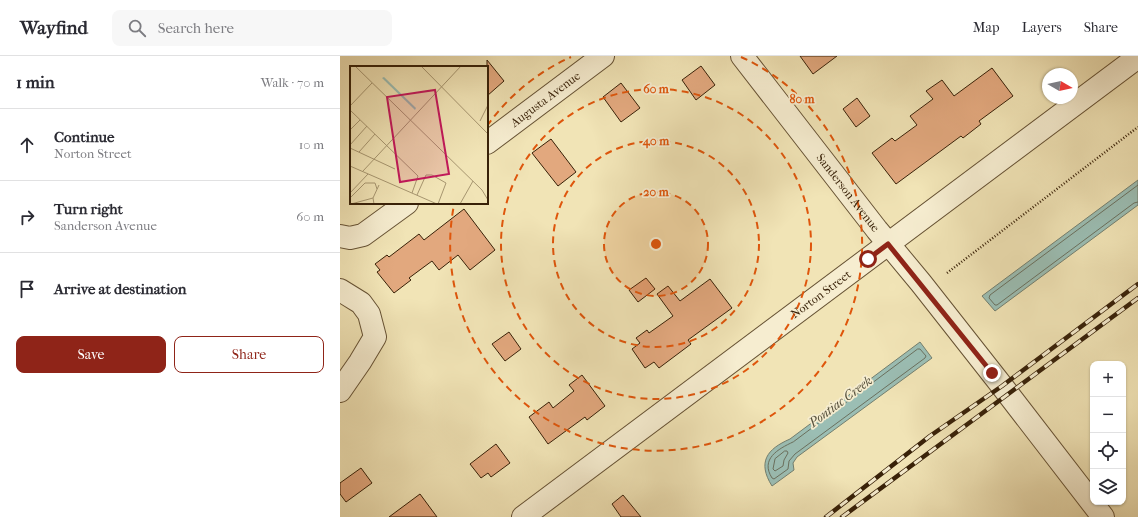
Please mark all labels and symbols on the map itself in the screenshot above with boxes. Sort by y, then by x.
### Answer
inset map [350,66,488,204]
north arrow [1042,68,1078,104]
street label: Augusta Avenue [507,69,583,130]
text: 60 m [643,82,670,96]
text: 80 m [789,92,816,106]
text: 40 m [642,134,670,149]
street label: Sanderson Avenue [813,151,883,235]
text: 20 m [643,185,670,199]
centre of rings [649,237,663,251]
route start [859,250,877,268]
street label: Norton Street [788,267,854,321]
route end [983,364,1001,382]
water label: Pontiac Creek [805,373,875,431]

